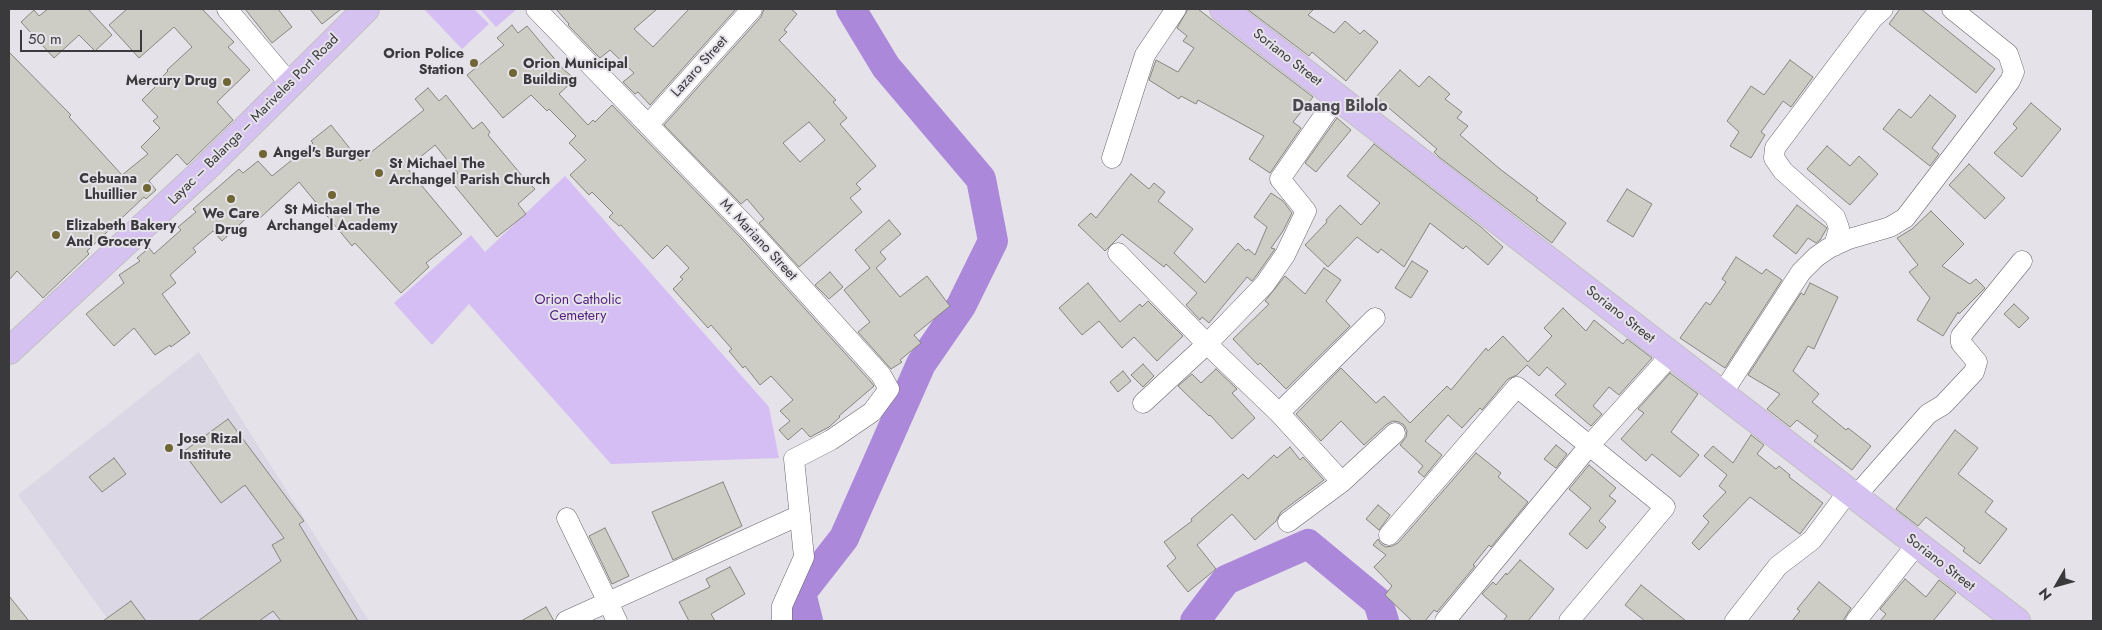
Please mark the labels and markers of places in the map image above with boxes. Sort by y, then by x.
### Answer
place label: Orion Police Station [383,47,464,80]
marker: Orion Police Station [468,57,480,69]
place label: Orion Municipal Building [523,57,628,90]
marker: Orion Municipal Building [507,67,519,79]
place label: Mercury Drug [126,74,217,90]
marker: Mercury Drug [221,76,233,88]
place label: Angel's Burger [273,146,370,162]
marker: Angel's Burger [257,148,269,160]
place label: St Michael The Archangel Parish Church [389,157,550,190]
marker: St Michael The Archangel Parish Church [373,167,385,179]
place label: Cebuana Lhuillier [79,172,137,204]
marker: Cebuana Lhuillier [141,182,153,194]
marker: St Michael The Archangel Academy [326,189,338,201]
marker: We Care Drug [225,193,237,205]
place label: St Michael The Archangel Academy [267,203,397,236]
place label: We Care Drug [203,207,259,240]
place label: Elizabeth Bakery And Grocery [66,219,176,252]
marker: Elizabeth Bakery And Grocery [50,229,62,241]
place label: Jose Rizal Institute [179,432,242,464]
marker: Jose Rizal Institute [163,442,175,454]

